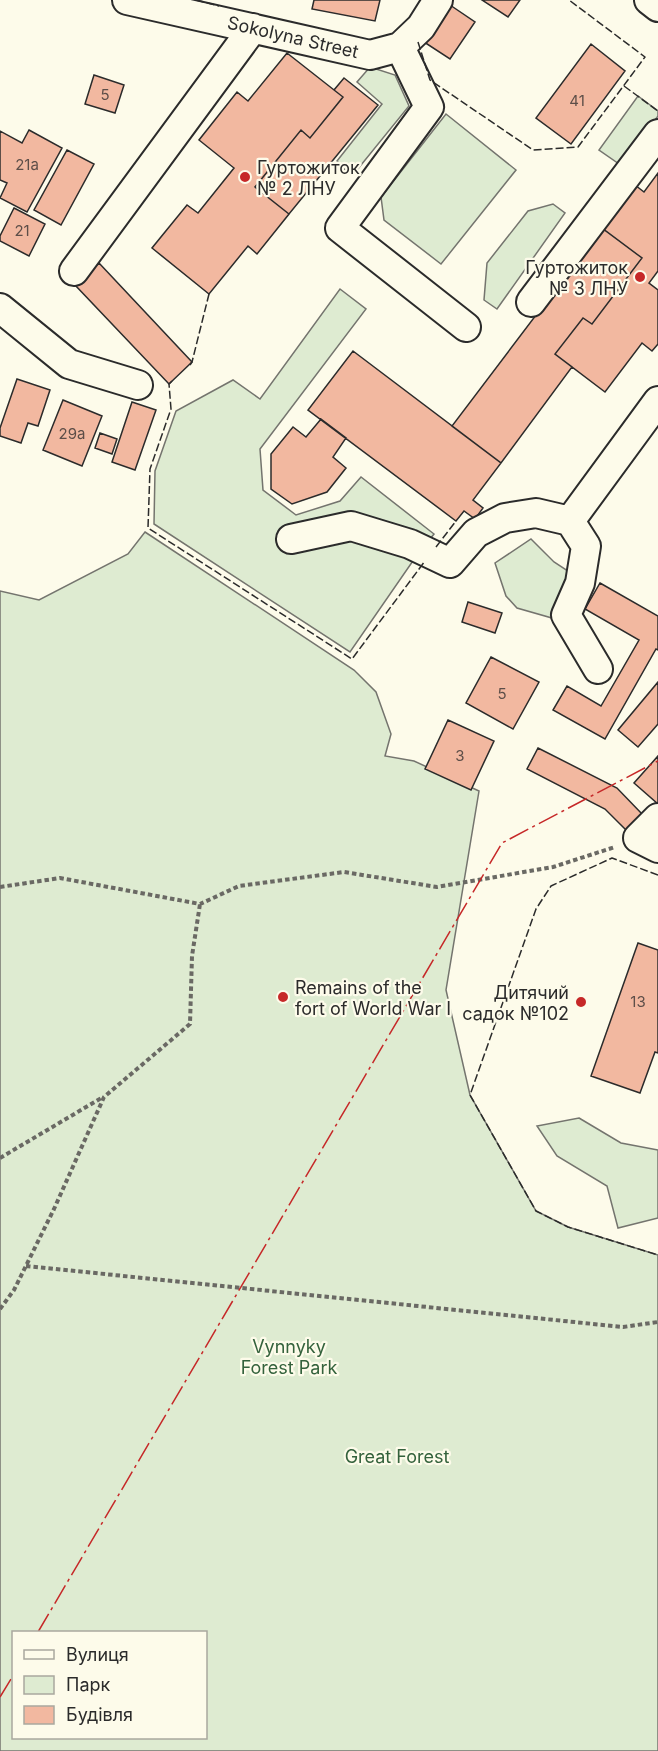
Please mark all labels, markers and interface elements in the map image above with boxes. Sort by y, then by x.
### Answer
street label: Sokolyna Street [225,12,361,62]
house number: 5 [100,85,110,104]
house number: 41 [569,91,585,110]
house number: 21а [15,155,39,174]
place label: Гуртожиток № 2 ЛНУ [257,157,360,199]
marker: Гуртожиток № 2 ЛНУ [238,170,252,184]
house number: 21 [14,221,30,240]
place label: Гуртожиток № 3 ЛНУ [525,257,628,299]
marker: Гуртожиток № 3 ЛНУ [633,270,647,284]
house number: 29а [59,424,85,443]
house number: 5 [497,684,507,703]
house number: 3 [455,746,465,765]
place label: Remains of the fort of World War I [295,977,451,1019]
place label: Дитячий садок №102 [462,982,569,1024]
marker: Remains of the fort of World War I [276,990,290,1004]
house number: 13 [630,992,646,1011]
marker: Дитячий садок №102 [574,995,588,1009]
park label: Vynnyky Forest Park [241,1336,337,1378]
park label: Great Forest [345,1446,449,1467]
legend [12,1631,207,1739]
text: Вулиця [66,1644,129,1665]
text: Парк [66,1674,111,1695]
text: Будівля [66,1704,133,1725]

